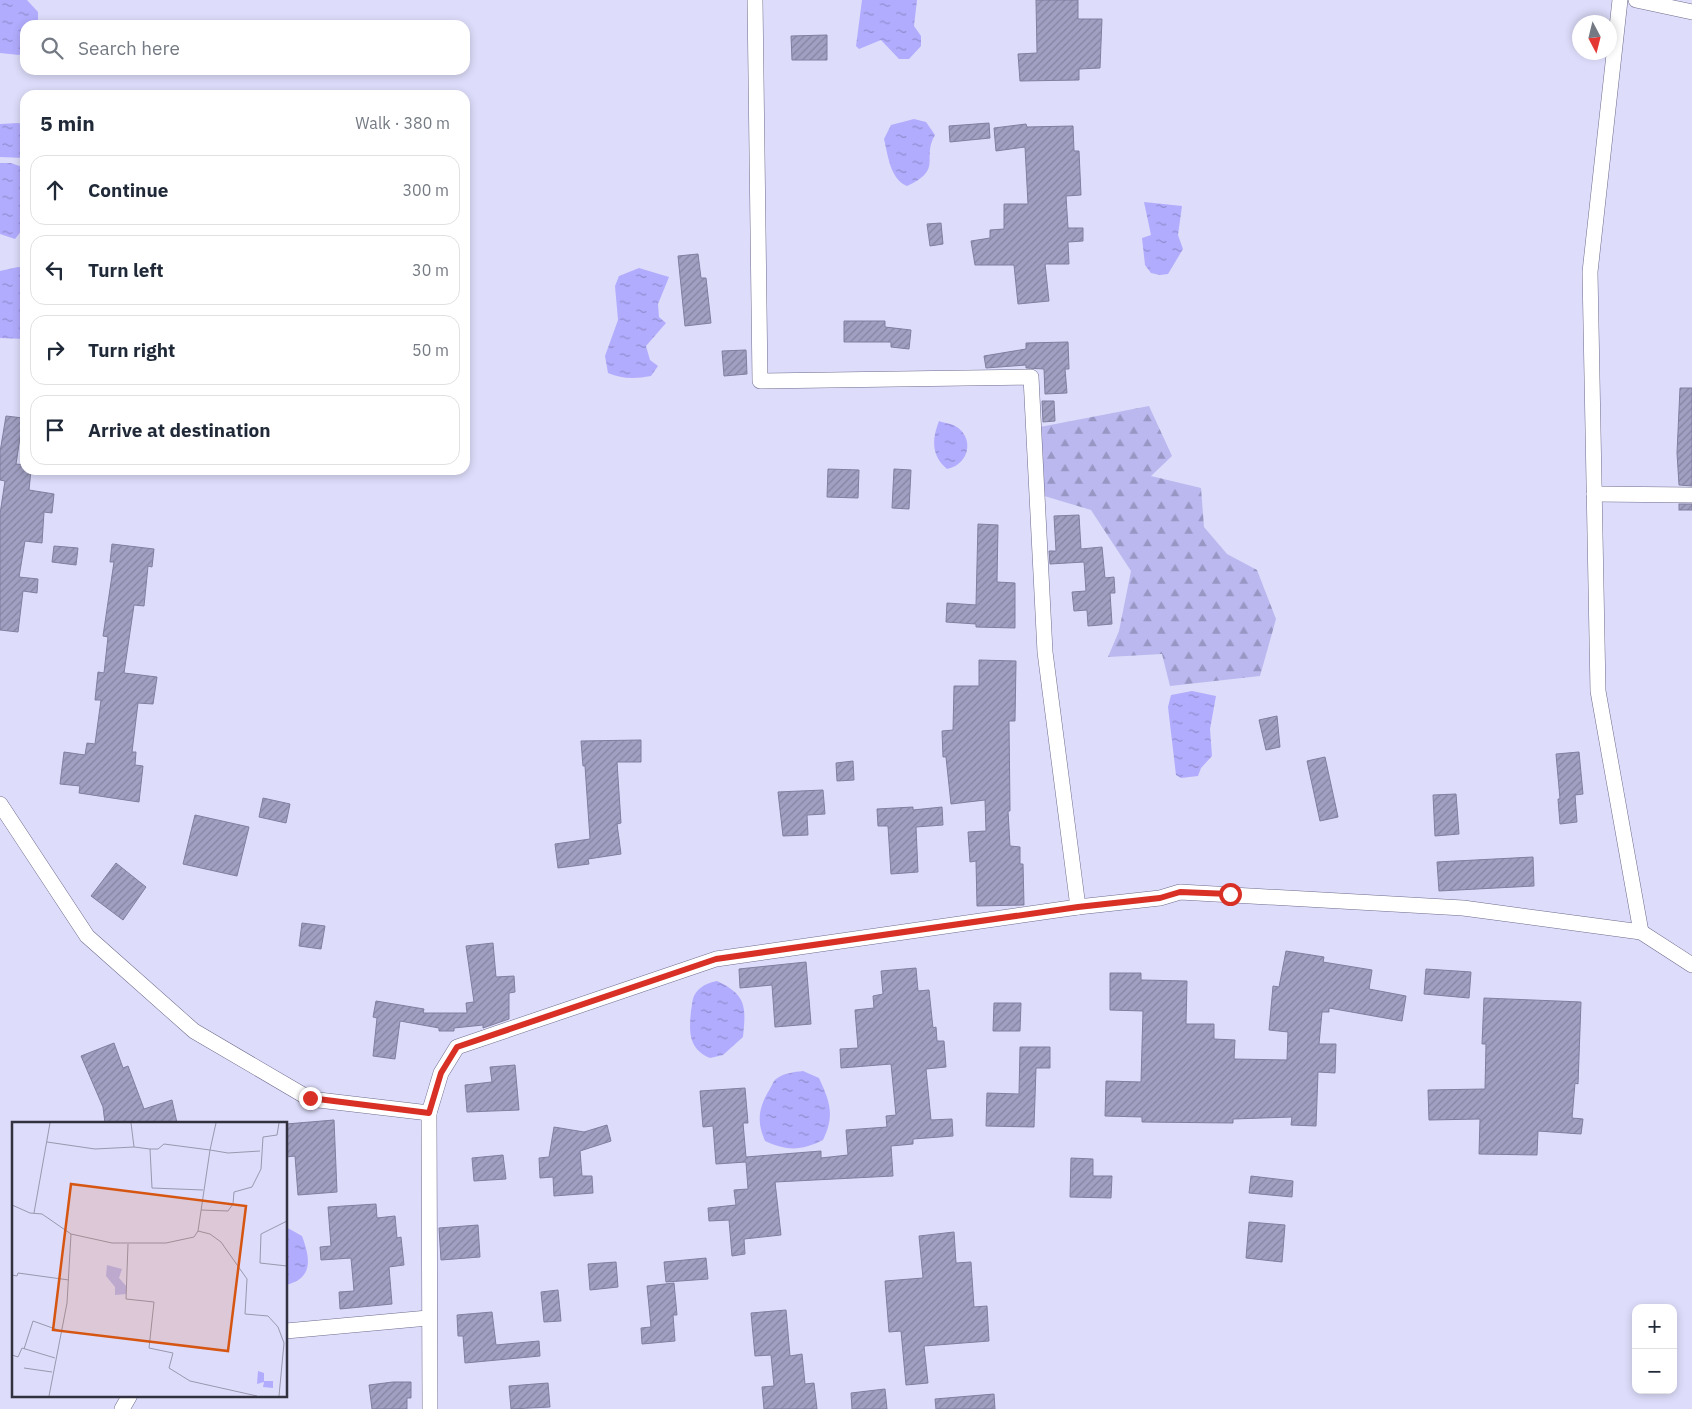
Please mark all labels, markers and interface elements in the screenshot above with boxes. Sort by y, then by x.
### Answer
north arrow [1572,15,1617,60]
search box [20,20,470,75]
icon: search [38,34,66,62]
text: Search here [78,36,180,60]
text: 5 min [40,109,95,137]
text: Walk · 380 m [355,113,450,133]
icon: ahead [41,176,69,204]
text: Continue [88,178,168,202]
text: 300 m [402,180,449,200]
icon: left [41,256,69,284]
text: Turn left [88,258,164,282]
text: 30 m [412,260,449,280]
icon: right [41,336,69,364]
text: Turn right [88,338,175,362]
text: 50 m [412,340,449,360]
icon: arrive [41,416,69,444]
text: Arrive at destination [88,418,271,442]
route start [1219,883,1242,906]
route end [299,1087,322,1110]
inset map [12,1122,288,1396]
map controls [1632,1304,1677,1394]
button: + [1632,1304,1677,1349]
button: − [1632,1349,1677,1394]

